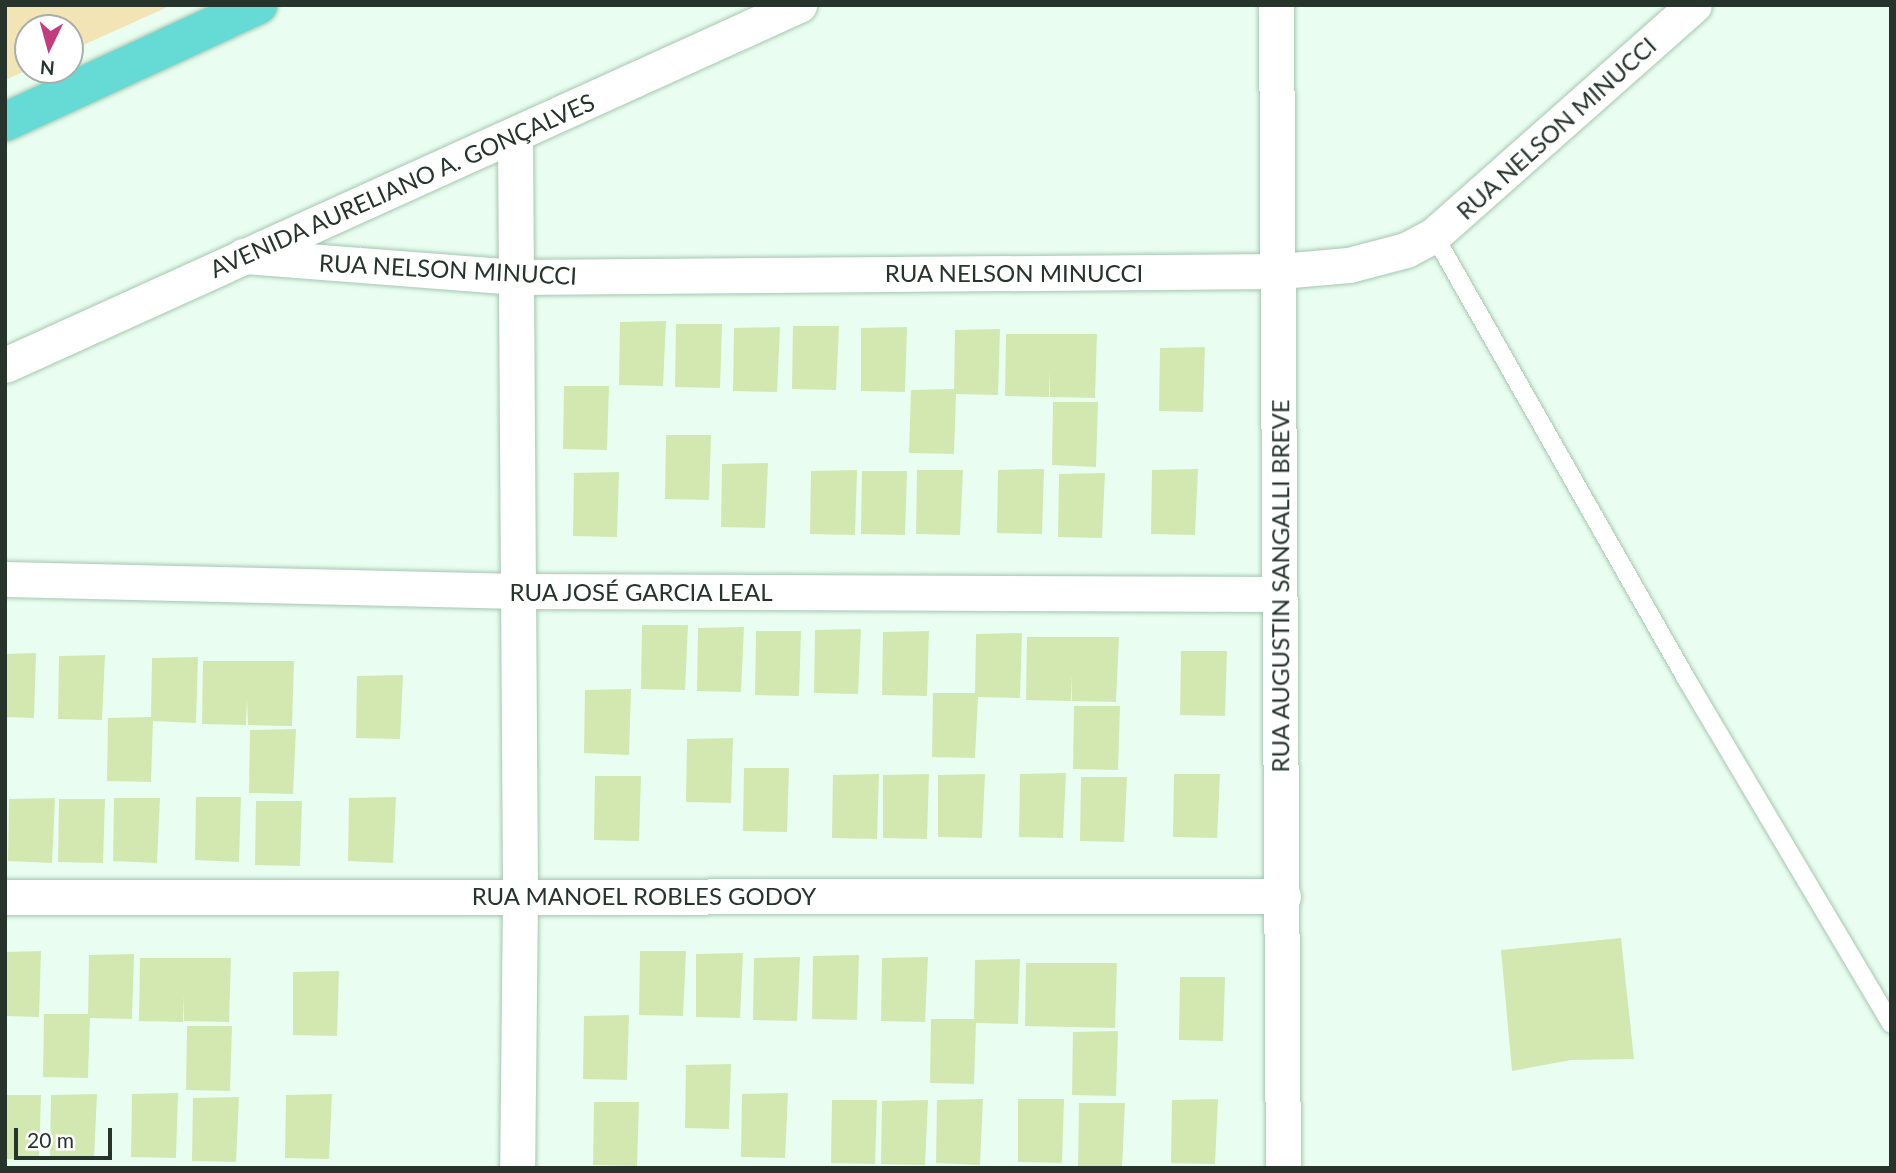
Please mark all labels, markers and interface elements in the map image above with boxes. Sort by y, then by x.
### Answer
north arrow [14,14,84,84]
street label: RUA NELSON MINUCCI [1450,31,1662,225]
text: N [39,56,56,81]
street label: AVENIDA AURELIANO A. GONÇALVES [204,86,600,284]
street label: RUA NELSON MINUCCI [318,248,578,290]
street label: RUA NELSON MINUCCI [884,259,1144,287]
street label: RUA AUGUSTIN SANGALLI BREVE [1266,399,1294,773]
street label: RUA JOSÉ GARCIA LEAL [508,578,774,606]
street label: RUA MANOEL ROBLES GODOY [471,882,817,910]
scale bar [18,1114,116,1158]
text: 20 m [27,1127,74,1152]

